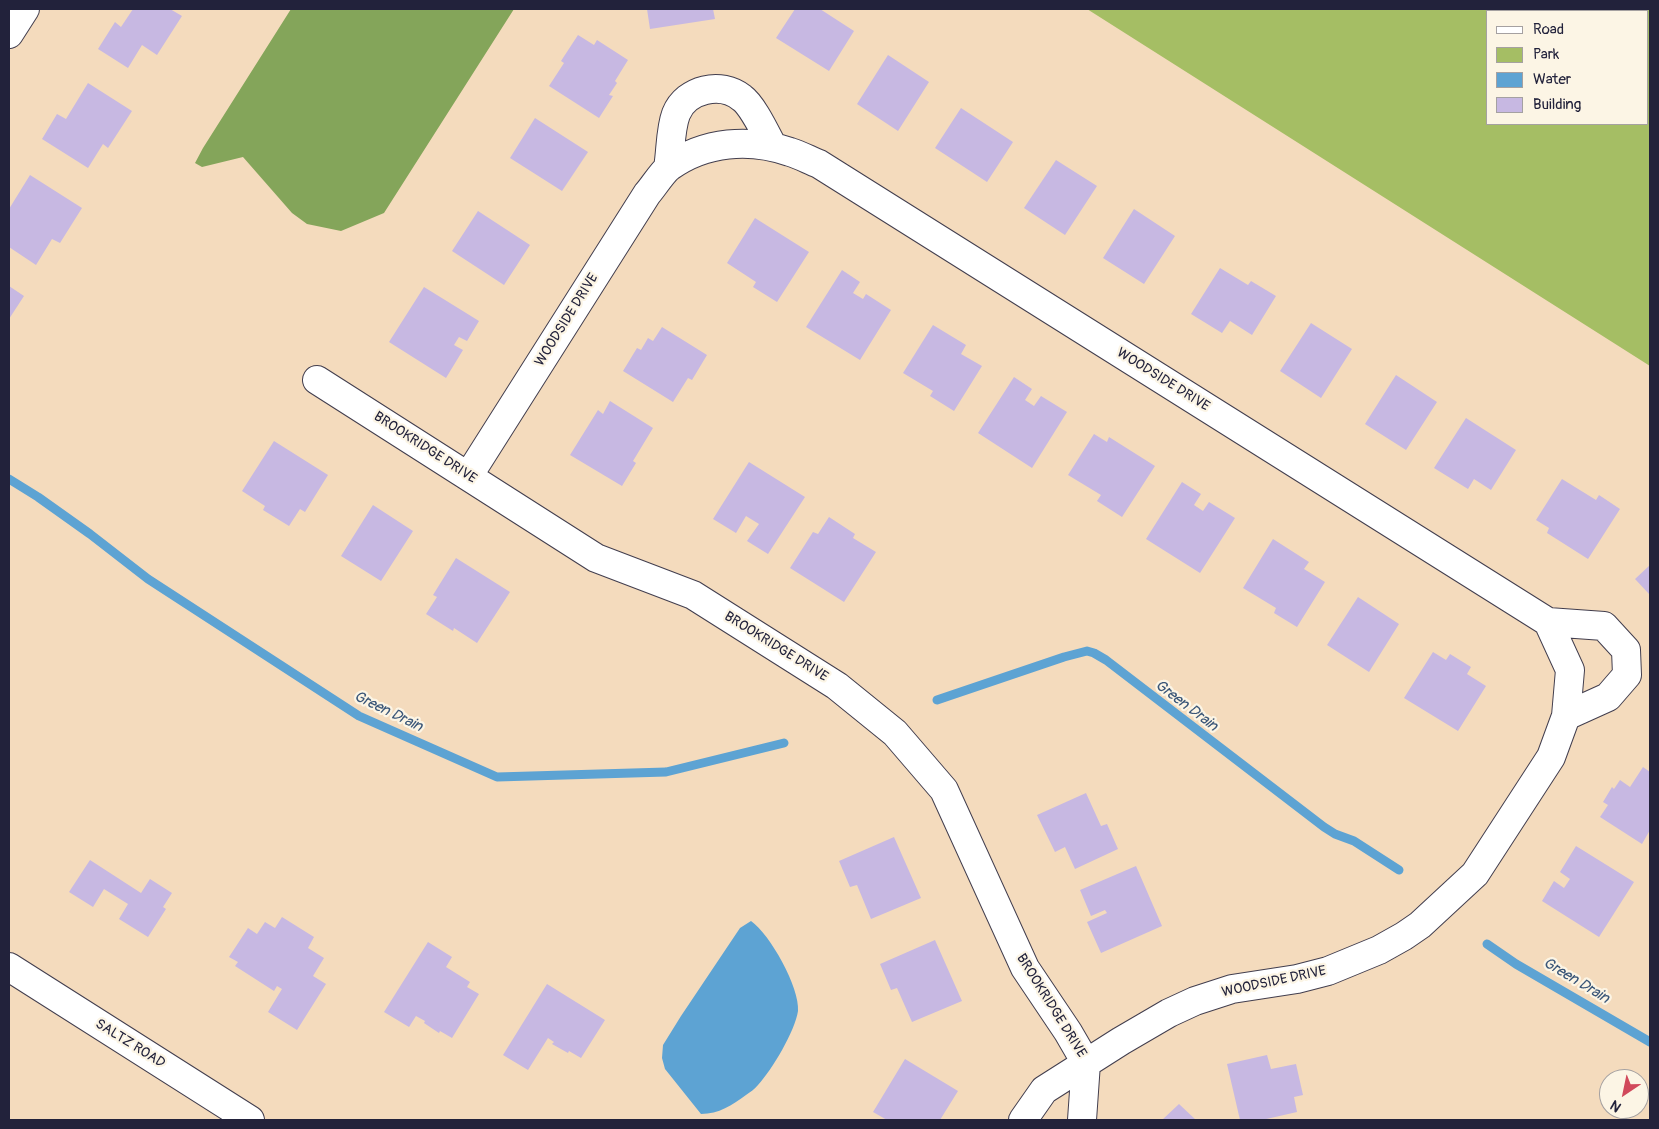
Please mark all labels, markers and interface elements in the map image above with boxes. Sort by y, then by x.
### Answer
legend [1486,10,1649,125]
text: Road [1533,20,1564,39]
text: Park [1533,45,1559,64]
text: Water [1533,70,1571,89]
text: Building [1533,95,1581,114]
street label: WOODSIDE DRIVE [532,271,602,369]
street label: WOODSIDE DRIVE [1114,345,1212,415]
street label: BROOKRIDGE DRIVE [370,408,480,488]
street label: BROOKRIDGE DRIVE [721,608,831,686]
water label: Green Drain [1151,677,1221,735]
water label: Green Drain [351,688,425,736]
street label: BROOKRIDGE DRIVE [1012,951,1090,1061]
water label: Green Drain [1540,954,1612,1008]
street label: WOODSIDE DRIVE [1220,963,1328,1001]
street label: SALTZ ROAD [92,1016,168,1072]
north arrow [1599,1069,1649,1119]
text: N [1607,1096,1625,1116]

